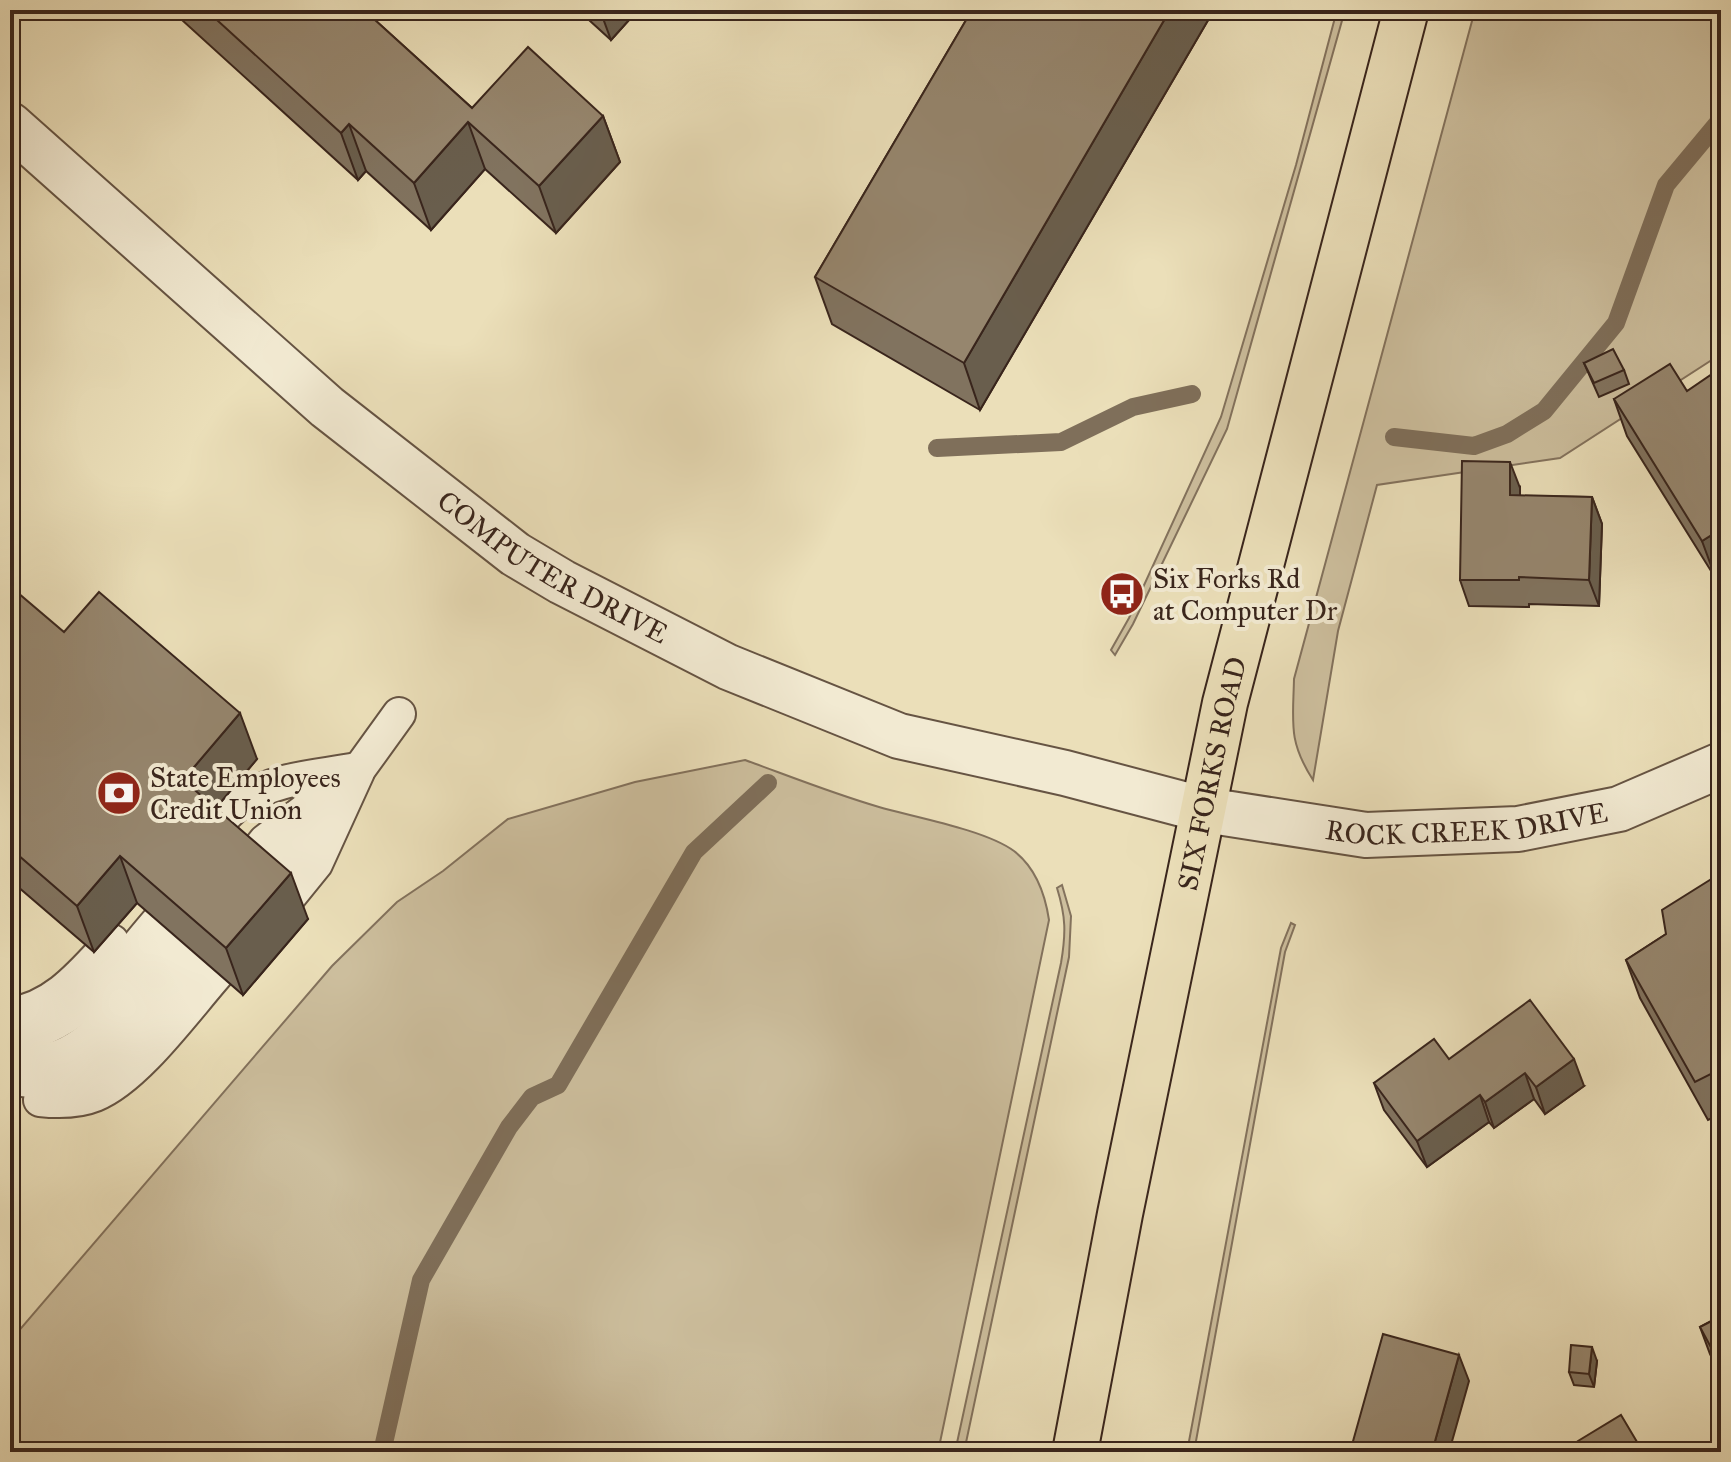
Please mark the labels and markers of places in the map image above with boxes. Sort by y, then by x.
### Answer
place label: Six Forks Rd at Computer Dr [1153,561,1338,628]
bus stop icon: Six Forks Rd at Computer Dr [1098,570,1146,618]
place label: State Employees Credit Union [150,760,341,827]
bank icon: State Employees Credit Union [95,769,143,817]

